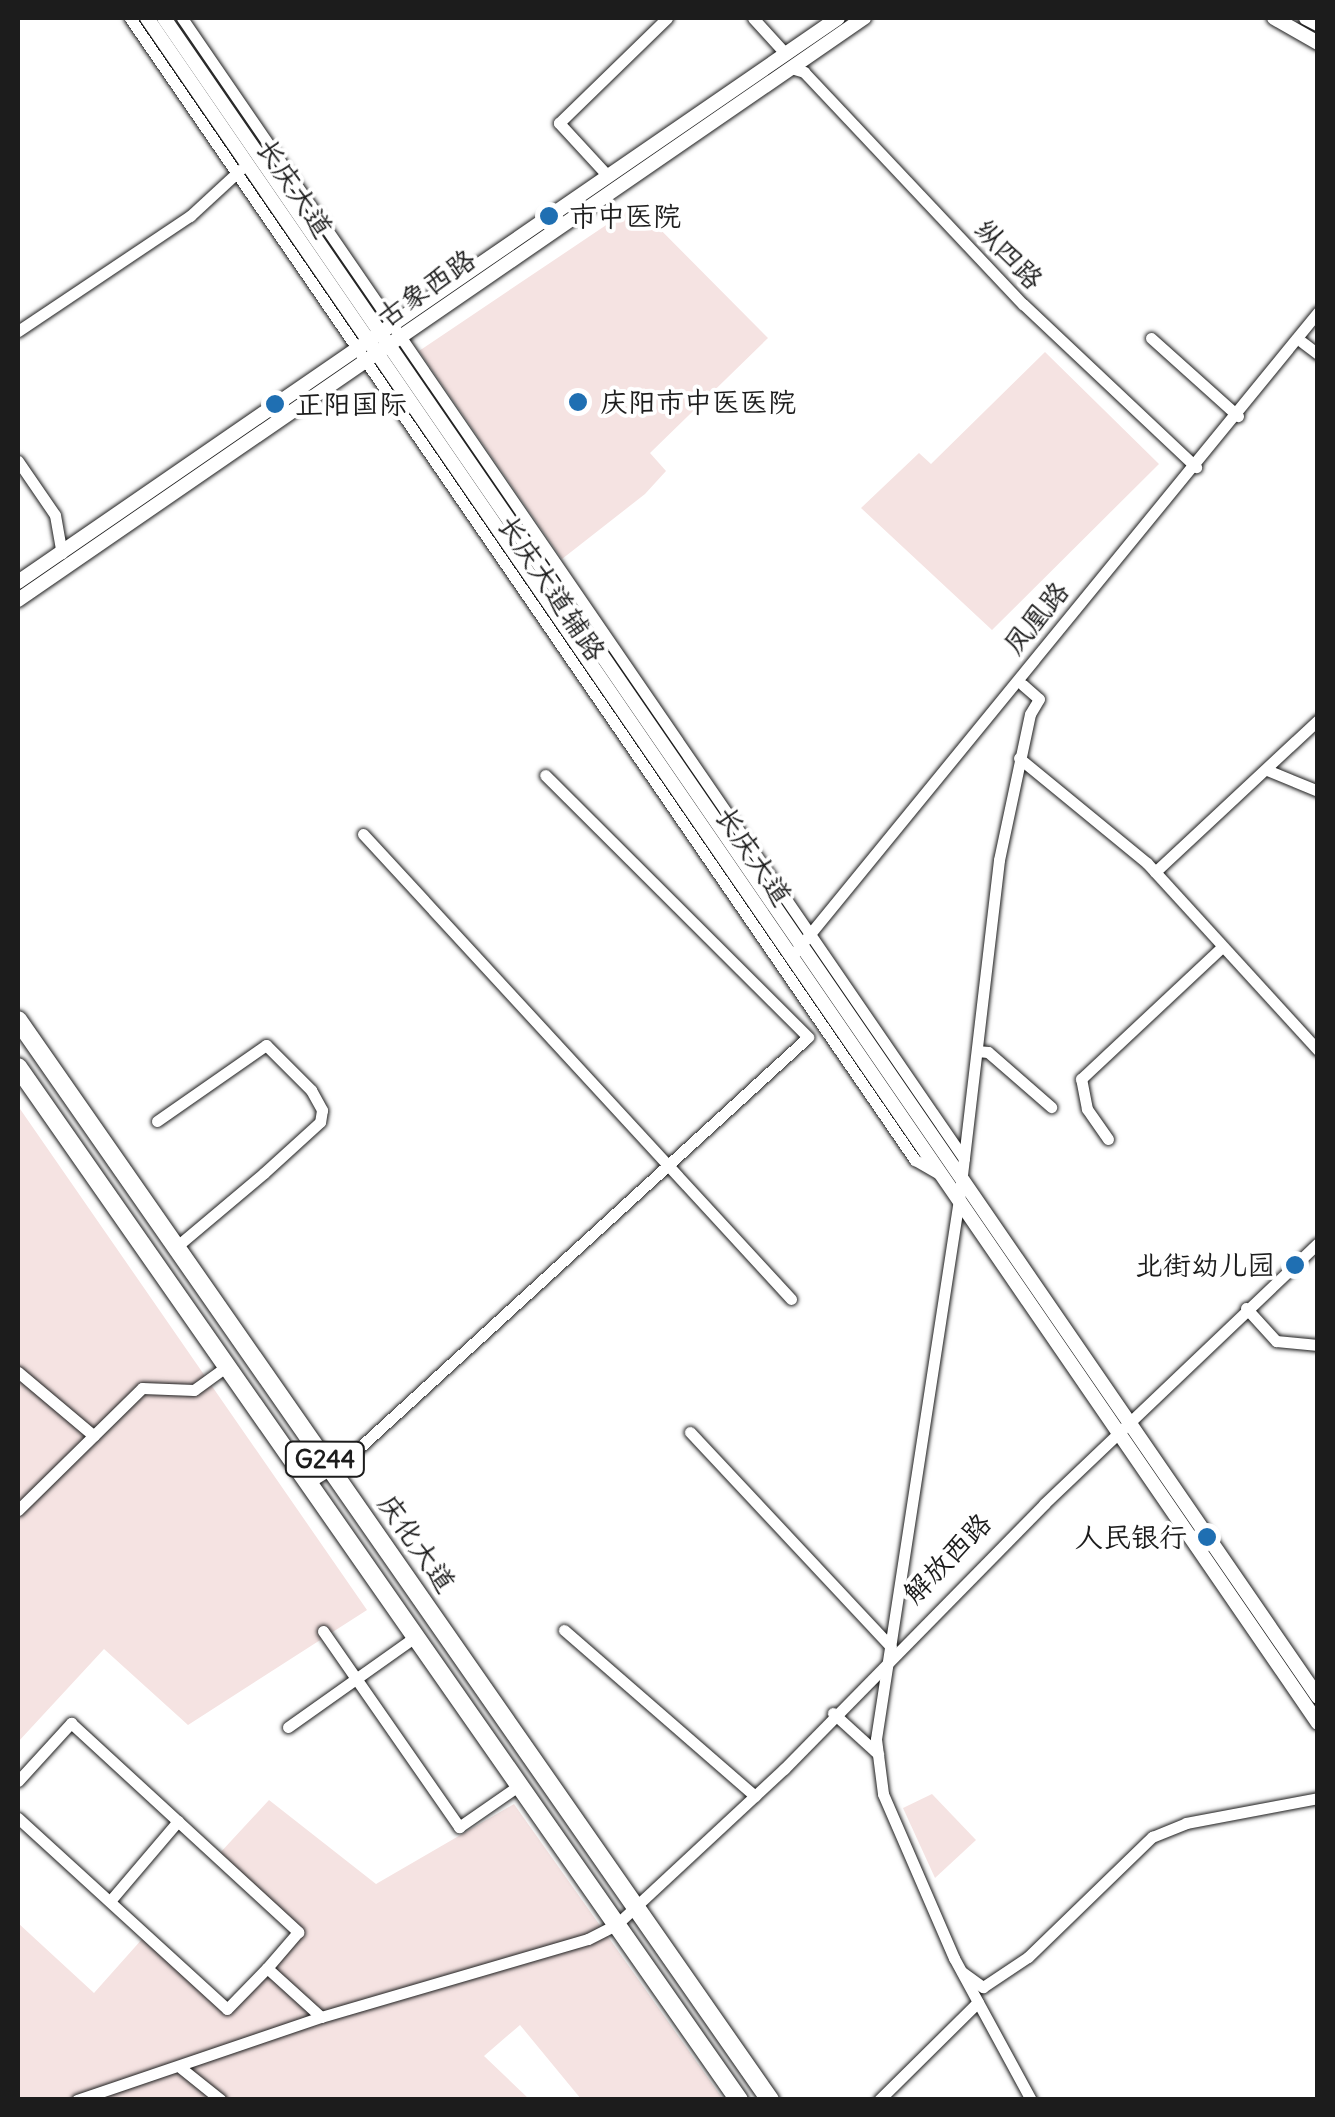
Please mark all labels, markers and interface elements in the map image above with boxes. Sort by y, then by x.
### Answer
street label: 长庆大道 [250,132,340,244]
place label: 市中医院 [569,199,681,233]
marker: 市中医院 [538,205,560,227]
street label: 纵四路 [968,212,1050,296]
street label: 古象西路 [370,242,482,334]
place label: 庆阳市中医医院 [600,385,796,419]
place label: 正阳国际 [295,387,407,421]
marker: 庆阳市中医医院 [565,389,591,415]
marker: 正阳国际 [264,393,286,415]
street label: 长庆大道辅路 [491,509,613,667]
street label: 凤凰路 [997,575,1075,661]
street label: 长庆大道 [709,800,799,912]
place label: 北街幼儿园 [1135,1248,1275,1282]
marker: 北街幼儿园 [1284,1254,1306,1276]
road number: G244 [282,1439,368,1479]
street label: 庆化大道 [371,1487,463,1599]
street label: 解放西路 [896,1506,998,1610]
place label: 人民银行 [1075,1520,1187,1554]
marker: 人民银行 [1196,1526,1218,1548]

